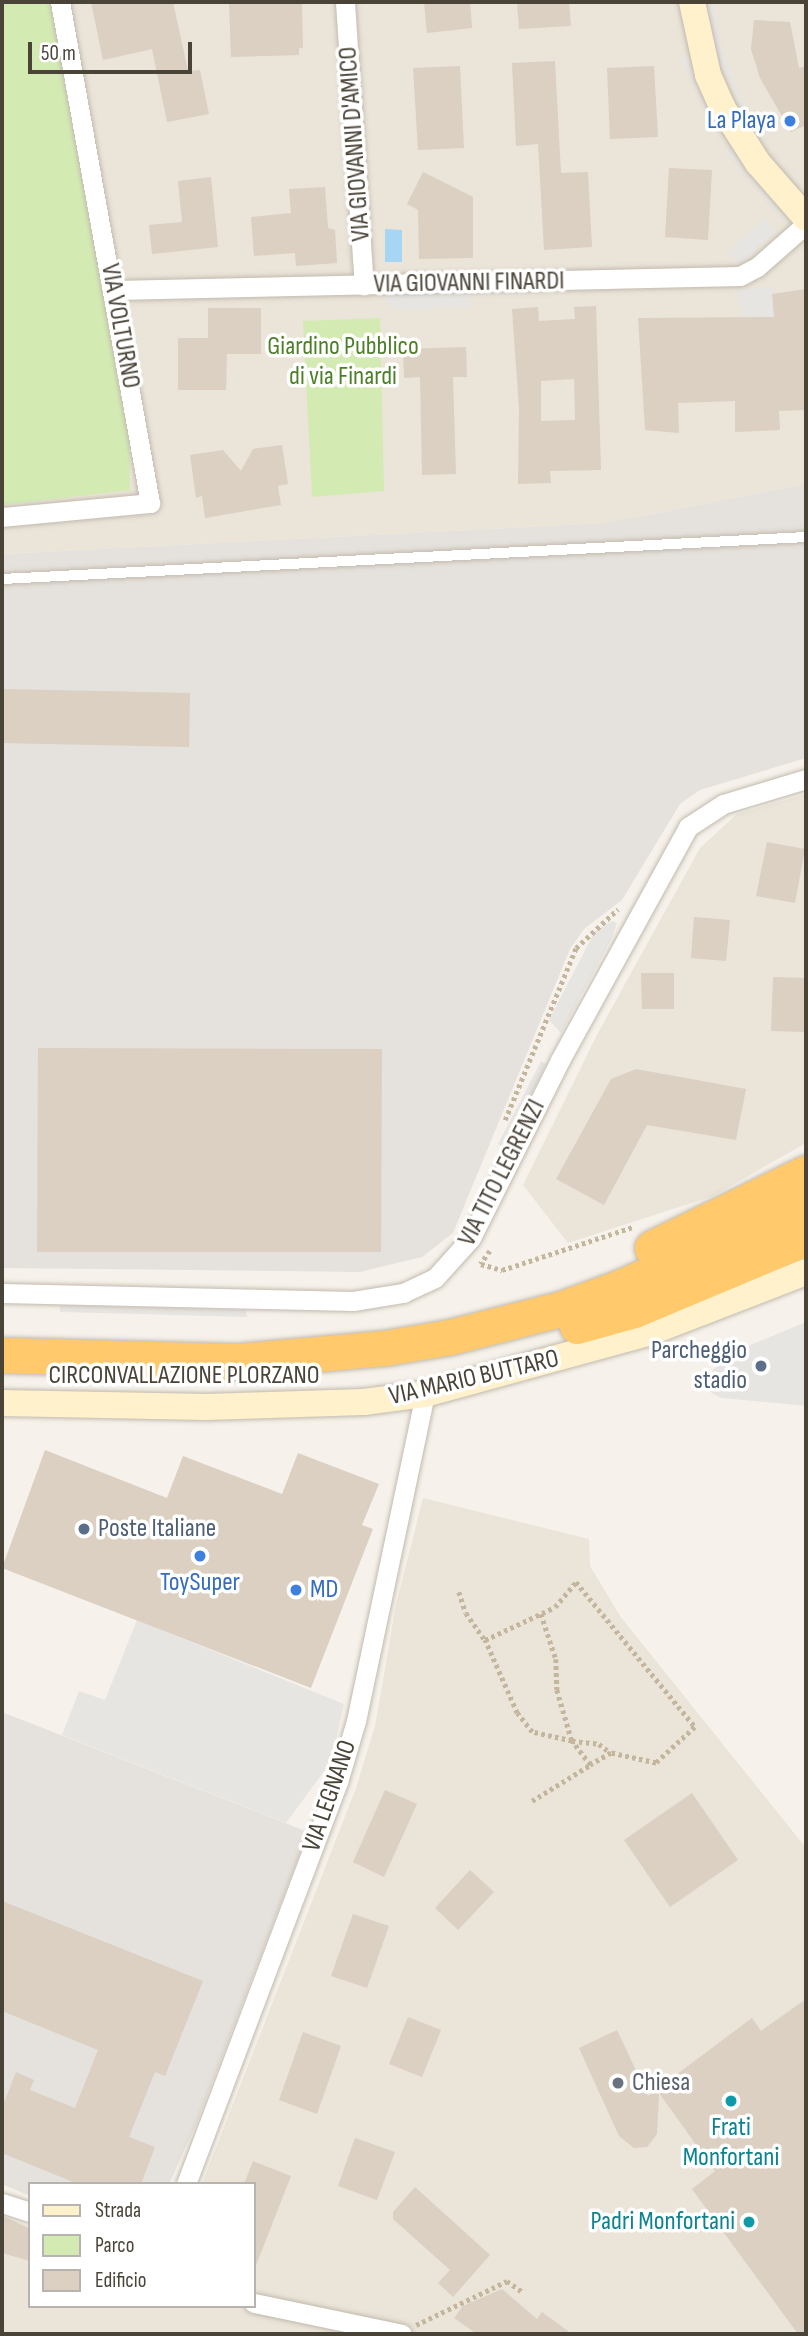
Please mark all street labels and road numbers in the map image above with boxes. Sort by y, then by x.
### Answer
street label: VIA GIOVANNI D'AMICO [333,46,377,242]
street label: VIA VOLTURNO [94,261,146,391]
street label: VIA GIOVANNI FINARDI [373,266,565,300]
street label: VIA TITO LEGRENZI [452,1095,552,1251]
street label: VIA MARIO BUTTARO [386,1343,562,1413]
street label: CIRCONVALLAZIONE PLORZANO [48,1360,320,1392]
street label: VIA LEGNANO [296,1736,364,1856]

